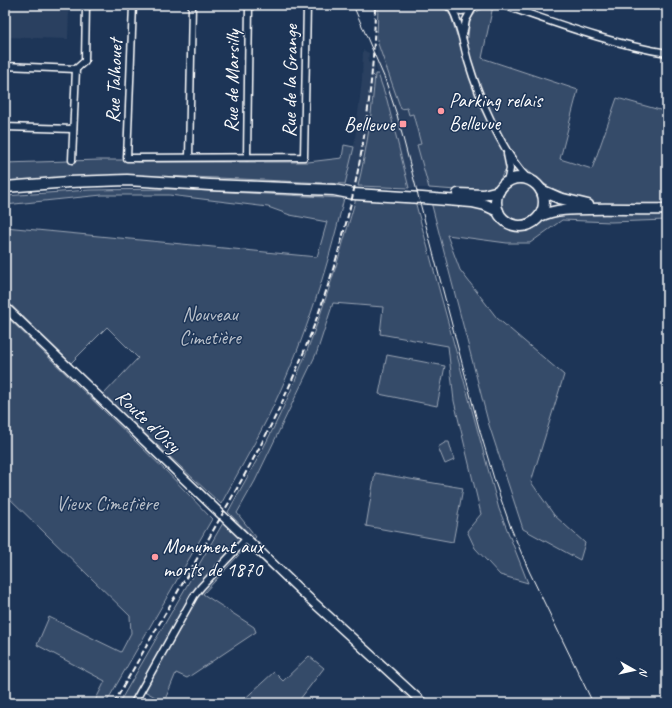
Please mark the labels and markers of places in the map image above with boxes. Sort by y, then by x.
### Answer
place label: Parking relais Bellevue [449,88,544,136]
marker: Parking relais Bellevue [436,106,446,116]
place label: Bellevue [344,112,396,137]
marker: Bellevue [398,119,408,129]
place label: Monument aux morts de 1870 [163,534,265,582]
marker: Monument aux morts de 1870 [150,552,160,562]

